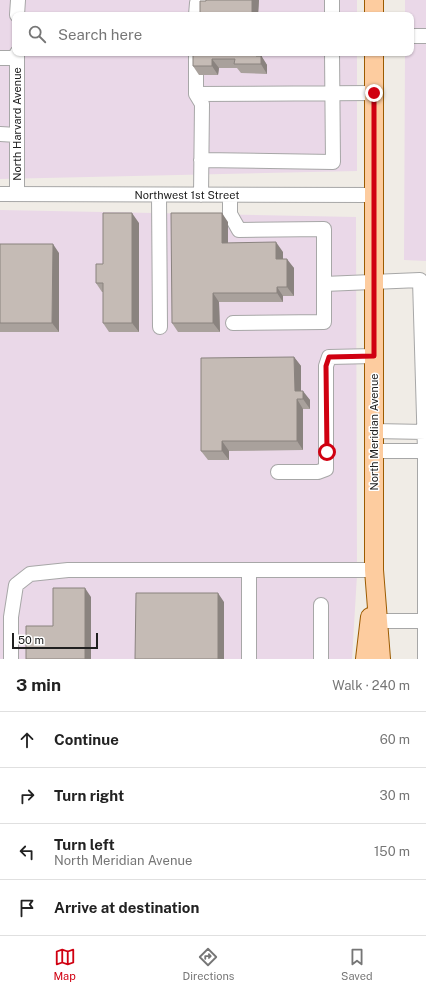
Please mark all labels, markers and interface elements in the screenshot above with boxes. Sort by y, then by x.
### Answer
search box [12,12,414,56]
icon: search [26,23,48,45]
text: Search here [58,26,142,43]
street label: North Harvard Avenue [11,67,23,181]
route end [365,84,383,102]
street label: Northwest 1st Street [134,189,240,201]
street label: North Meridian Avenue [368,373,380,491]
route start [318,443,336,461]
scale bar [12,631,98,650]
text: 50 m [18,634,44,646]
text: 3 min [16,675,61,695]
text: Walk · 240 m [332,678,410,693]
icon: ahead [16,729,38,751]
text: Continue [54,731,119,748]
text: 60 m [380,732,410,747]
icon: right [16,785,38,807]
text: Turn right [54,787,124,804]
text: 30 m [380,788,410,803]
text: Turn left [54,836,115,853]
icon: left [16,841,38,863]
text: 150 m [374,844,410,859]
text: North Meridian Avenue [54,853,192,868]
icon: arrive [16,897,38,919]
text: Arrive at destination [54,899,199,916]
tab: Map [53,946,76,982]
tab: Directions [183,946,234,982]
tab: Saved [341,946,373,982]

